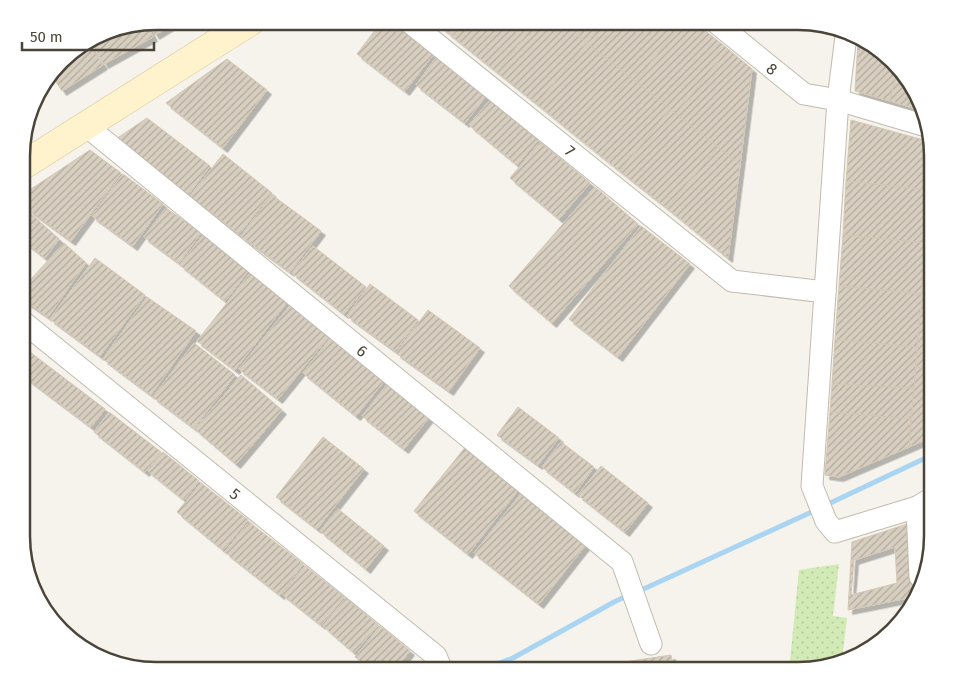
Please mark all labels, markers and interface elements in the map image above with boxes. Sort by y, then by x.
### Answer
scale bar [22,20,155,52]
text: 50 m [30,28,63,46]
street label: 8 [763,59,782,79]
street label: 7 [561,141,579,161]
street label: 6 [353,341,371,361]
street label: 5 [226,484,244,504]

